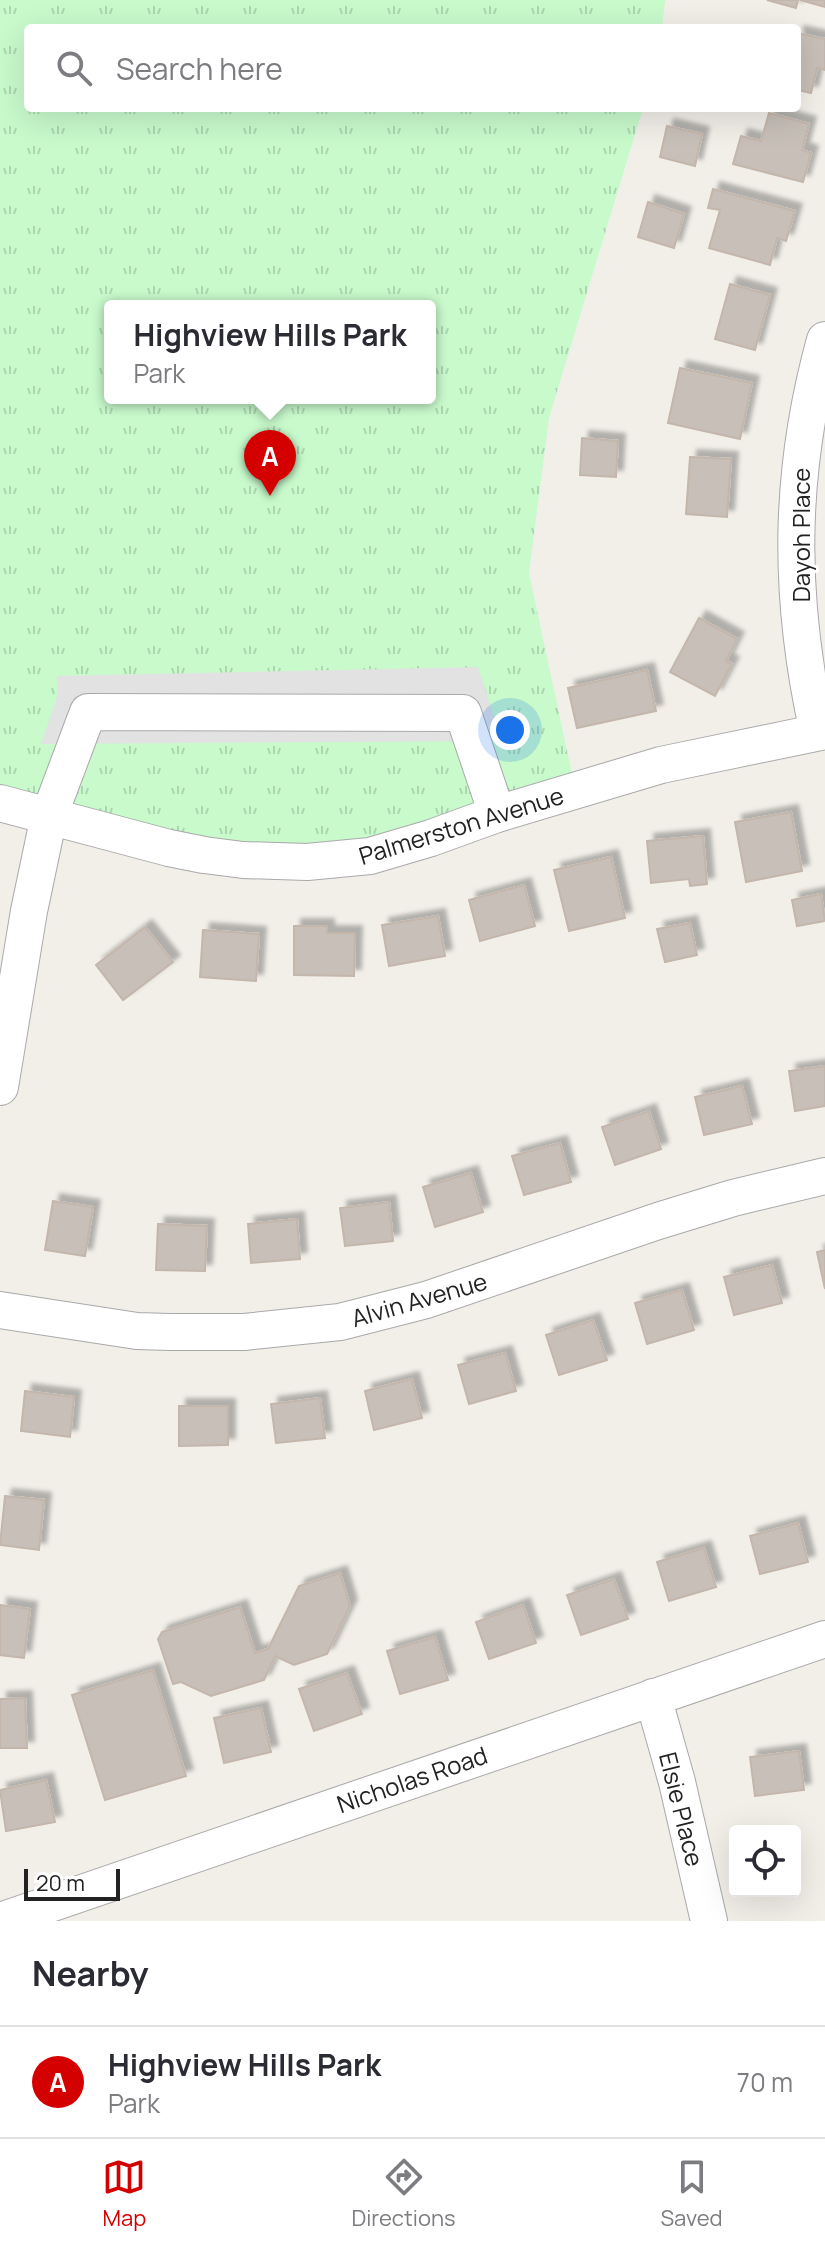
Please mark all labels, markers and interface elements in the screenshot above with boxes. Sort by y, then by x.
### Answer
search box [24,24,801,112]
icon: search [52,46,96,90]
text: Search here [116,48,283,89]
popup [104,300,436,404]
text: Highview Hills Park [133,314,407,355]
text: Park [133,355,185,391]
pin: A [244,430,296,496]
street label: Dayoh Place [784,468,817,602]
your location [490,710,530,750]
street label: Palmerston Avenue [355,778,567,872]
street label: Alvin Avenue [347,1264,491,1334]
street label: Nicholas Road [332,1738,492,1820]
street label: Elsie Place [652,1748,712,1870]
map controls [729,1825,801,1897]
button: locate [729,1825,801,1897]
scale bar [24,1865,120,1901]
text: 20 m [36,1868,85,1898]
text: Nearby [32,1950,148,1996]
text: Highview Hills Park [108,2044,381,2085]
text: A [49,2064,67,2100]
text: 70 m [737,2064,793,2100]
text: Park [108,2085,160,2121]
tab: Map [102,2155,146,2233]
tab: Directions [351,2155,456,2233]
tab: Saved [661,2155,723,2233]

